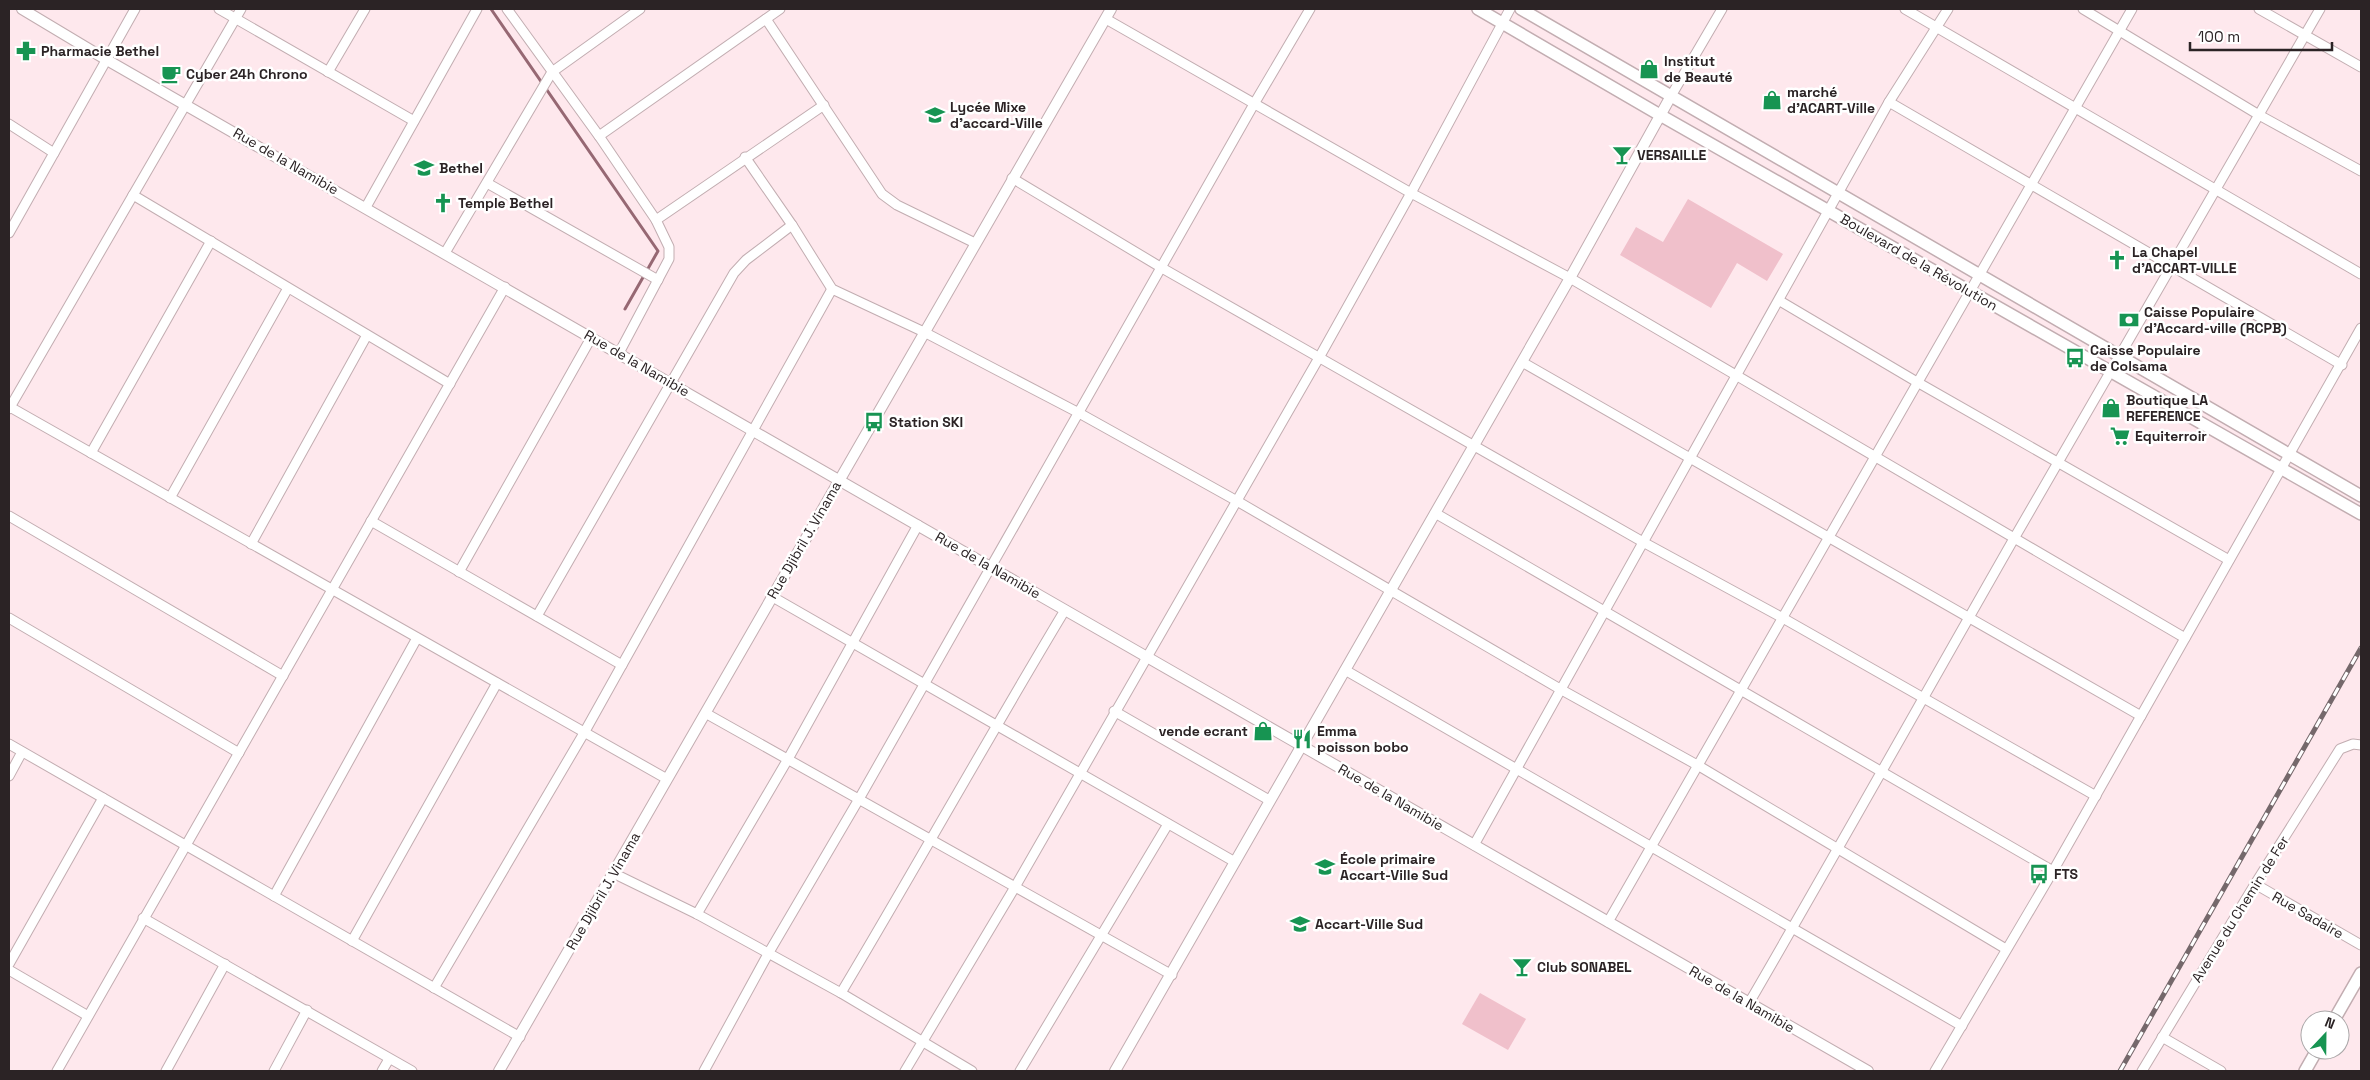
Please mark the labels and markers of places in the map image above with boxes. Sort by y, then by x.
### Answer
pharmacy icon: Pharmacie Bethel [15,40,37,62]
place label: Pharmacie Bethel [41,42,159,60]
place label: Institut de Beauté [1664,52,1733,86]
shop icon: Institut de Beauté [1638,58,1660,80]
cafe icon: Cyber 24h Chrono [160,63,182,85]
place label: Cyber 24h Chrono [186,65,308,83]
place label: marché d'ACART-Ville [1787,83,1875,117]
shop icon: marché d'ACART-Ville [1761,89,1783,111]
place label: Lycée Mixe d'accard-Ville [950,98,1043,132]
school or university icon: Lycée Mixe d'accard-Ville [924,104,946,126]
bar icon: VERSAILLE [1611,144,1633,166]
place label: VERSAILLE [1637,146,1706,164]
school or university icon: Bethel [413,157,435,179]
place label: Bethel [439,159,483,177]
church icon: Temple Bethel [432,192,454,214]
place label: Temple Bethel [458,194,553,212]
place label: La Chapel d'ACCART-VILLE [2132,243,2237,277]
church icon: La Chapel d'ACCART-VILLE [2106,249,2128,271]
place label: Caisse Populaire d'Accard-ville (RCPB) [2144,303,2287,337]
bank icon: Caisse Populaire d'Accard-ville (RCPB) [2118,309,2140,331]
place label: Caisse Populaire de Colsama [2090,341,2200,375]
bus stop icon: Caisse Populaire de Colsama [2064,347,2086,369]
place label: Boutique LA REFERENCE [2126,391,2208,425]
shop icon: Boutique LA REFERENCE [2100,397,2122,419]
bus stop icon: Station SKI [863,411,885,433]
place label: Station SKI [889,413,963,431]
supermarket icon: Equiterroir [2109,425,2131,447]
place label: Equiterroir [2135,427,2207,445]
shop icon: vende ecrant [1252,720,1274,742]
place label: vende ecrant [1159,722,1248,740]
place label: Emma poisson bobo [1317,722,1409,756]
restaurant icon: Emma poisson bobo [1291,728,1313,750]
place label: École primaire Accart-Ville Sud [1340,850,1448,884]
school or university icon: École primaire Accart-Ville Sud [1314,856,1336,878]
bus stop icon: FTS [2028,863,2050,885]
place label: FTS [2054,865,2079,883]
school or university icon: Accart-Ville Sud [1289,913,1311,935]
place label: Accart-Ville Sud [1315,915,1423,933]
bar icon: Club SONABEL [1511,956,1533,978]
place label: Club SONABEL [1537,958,1632,976]

